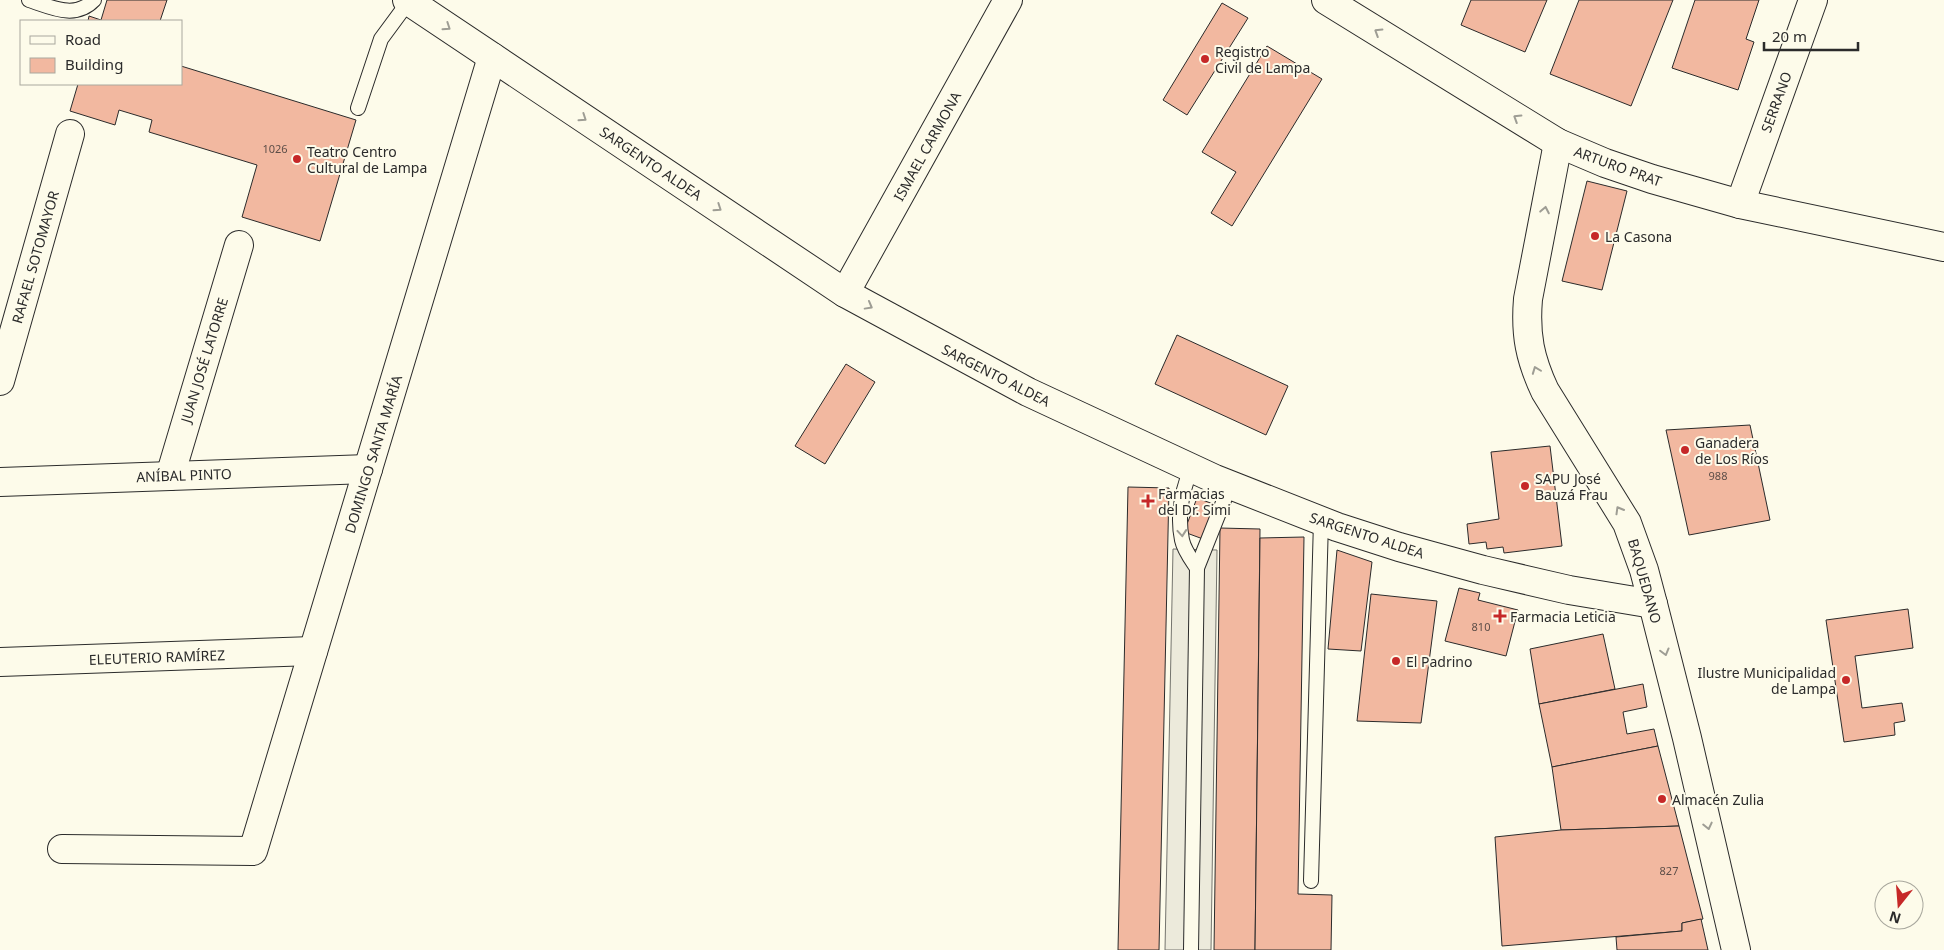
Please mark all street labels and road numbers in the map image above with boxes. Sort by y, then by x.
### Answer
street label: SERRANO [1756,69,1796,135]
street label: ISMAEL CARMONA [889,88,965,204]
street label: SARGENTO ALDEA [596,122,706,204]
street label: ARTURO PRAT [1572,141,1665,191]
street label: RAFAEL SOTOMAYOR [7,188,63,326]
street label: JUAN JOSÉ LATORRE [175,295,232,427]
street label: SARGENTO ALDEA [939,339,1053,411]
street label: DOMINGO SANTA MARÍA [340,372,406,536]
street label: ANÍBAL PINTO [136,464,232,486]
street label: SARGENTO ALDEA [1307,508,1427,562]
street label: BAQUEDANO [1624,536,1666,626]
street label: ELEUTERIO RAMÍREZ [89,645,225,669]

